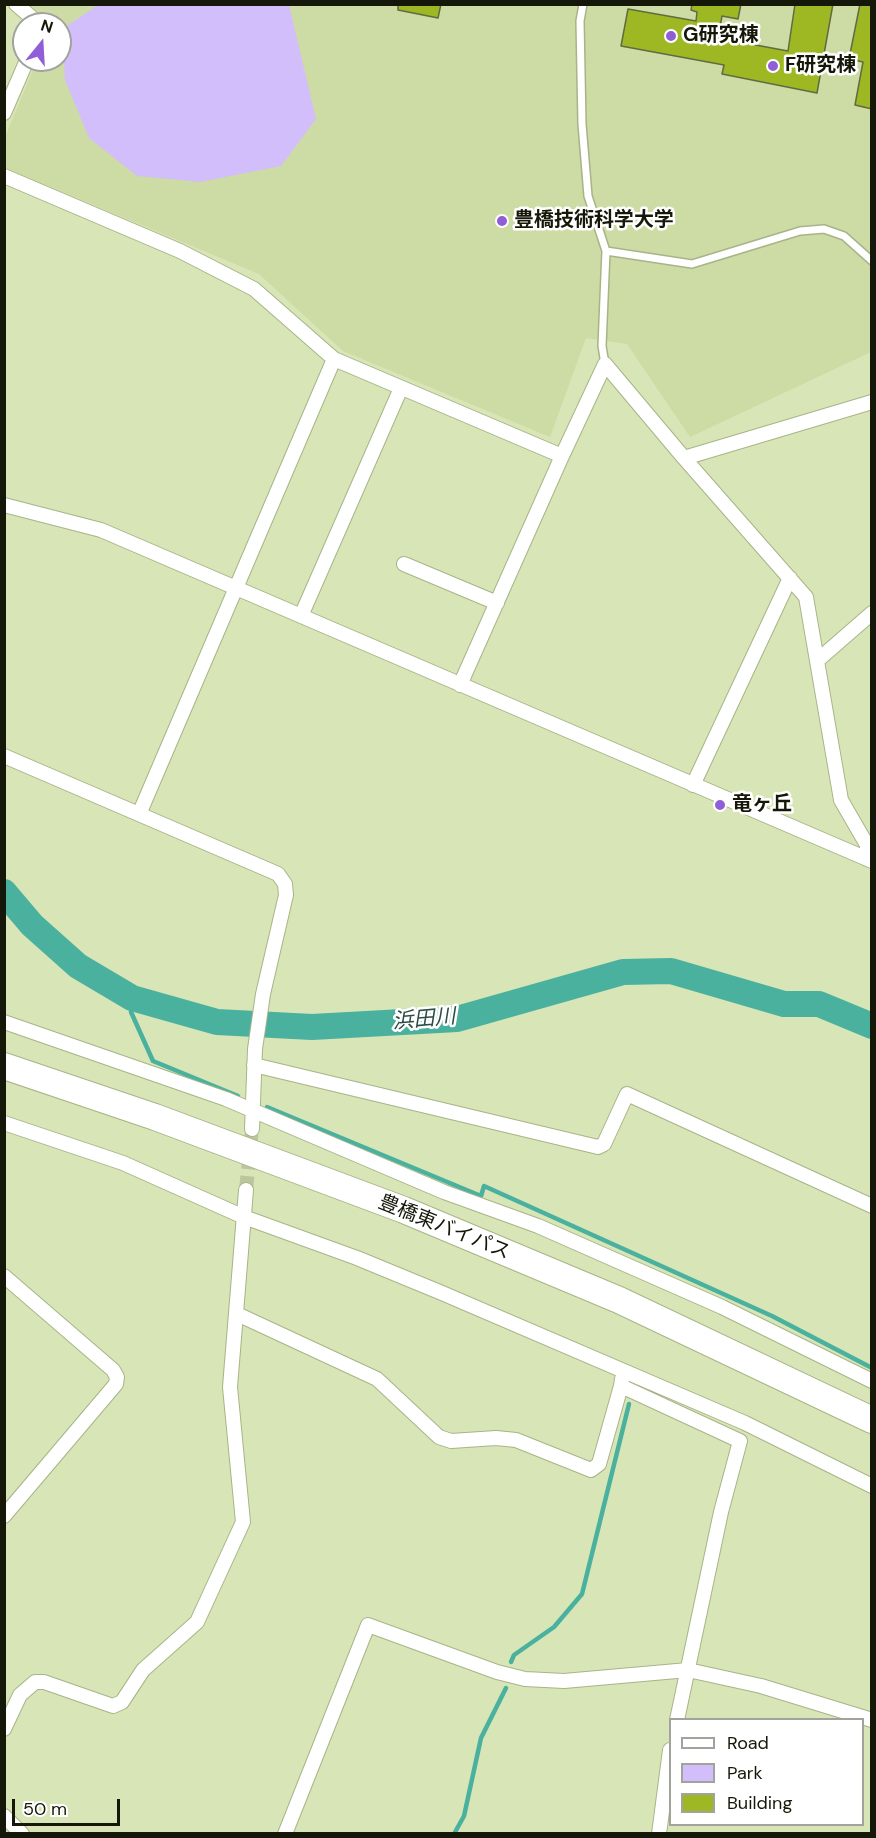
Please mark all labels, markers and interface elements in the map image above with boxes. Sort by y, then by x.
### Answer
north arrow [12,12,72,72]
text: N [38,15,56,38]
place label: G研究棟 [683,24,759,48]
marker: G研究棟 [664,29,678,43]
place label: F研究棟 [785,54,856,78]
marker: F研究棟 [766,59,780,73]
place label: 豊橋技術科学大学 [514,209,674,233]
marker: 豊橋技術科学大学 [495,214,509,228]
place label: 竜ヶ丘 [732,793,792,817]
marker: 竜ヶ丘 [713,798,727,812]
water label: 浜田川 [392,1005,456,1035]
street label: 豊橋東バイパス [375,1191,513,1265]
legend [669,1718,864,1826]
text: Road [727,1731,769,1755]
text: Park [727,1761,763,1785]
scale bar [15,1787,123,1825]
text: Building [727,1791,792,1815]
text: 50 m [23,1797,67,1821]

